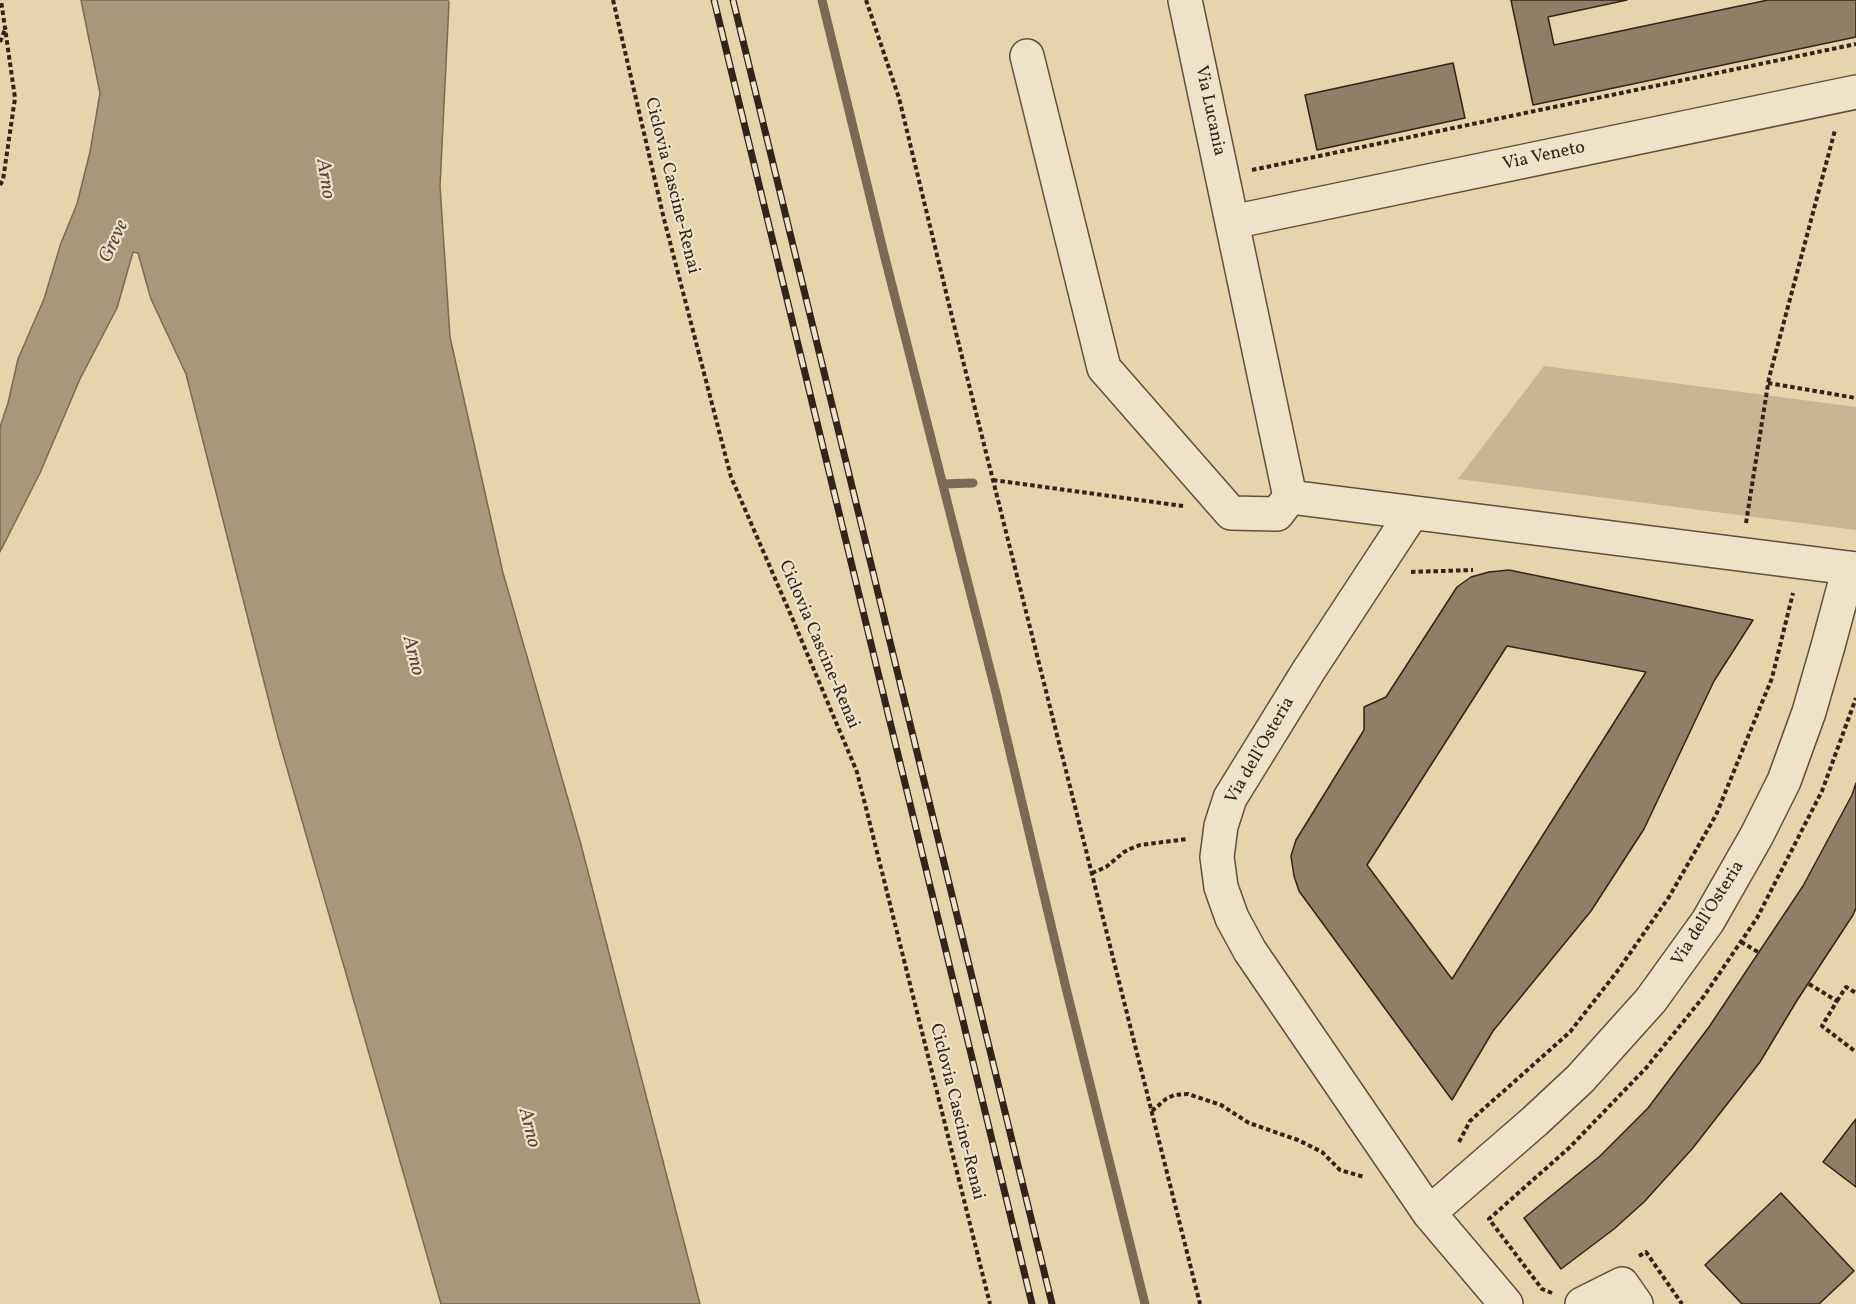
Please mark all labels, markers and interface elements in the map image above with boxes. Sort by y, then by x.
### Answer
street label: Via Lucania [1189,64,1229,158]
street label: Ciclovia Cascine-Renai [639,96,703,276]
street label: Via Veneto [1501,138,1587,176]
water label: Arno [309,157,339,201]
water label: Greve [95,217,135,267]
street label: Ciclovia Cascine-Renai [773,558,863,732]
water label: Arno [396,634,428,678]
street label: Via dell'Osteria [1222,694,1300,808]
street label: Via dell'Osteria [1668,858,1750,970]
street label: Ciclovia Cascine-Renai [924,1022,988,1202]
water label: Arno [512,1106,544,1150]

